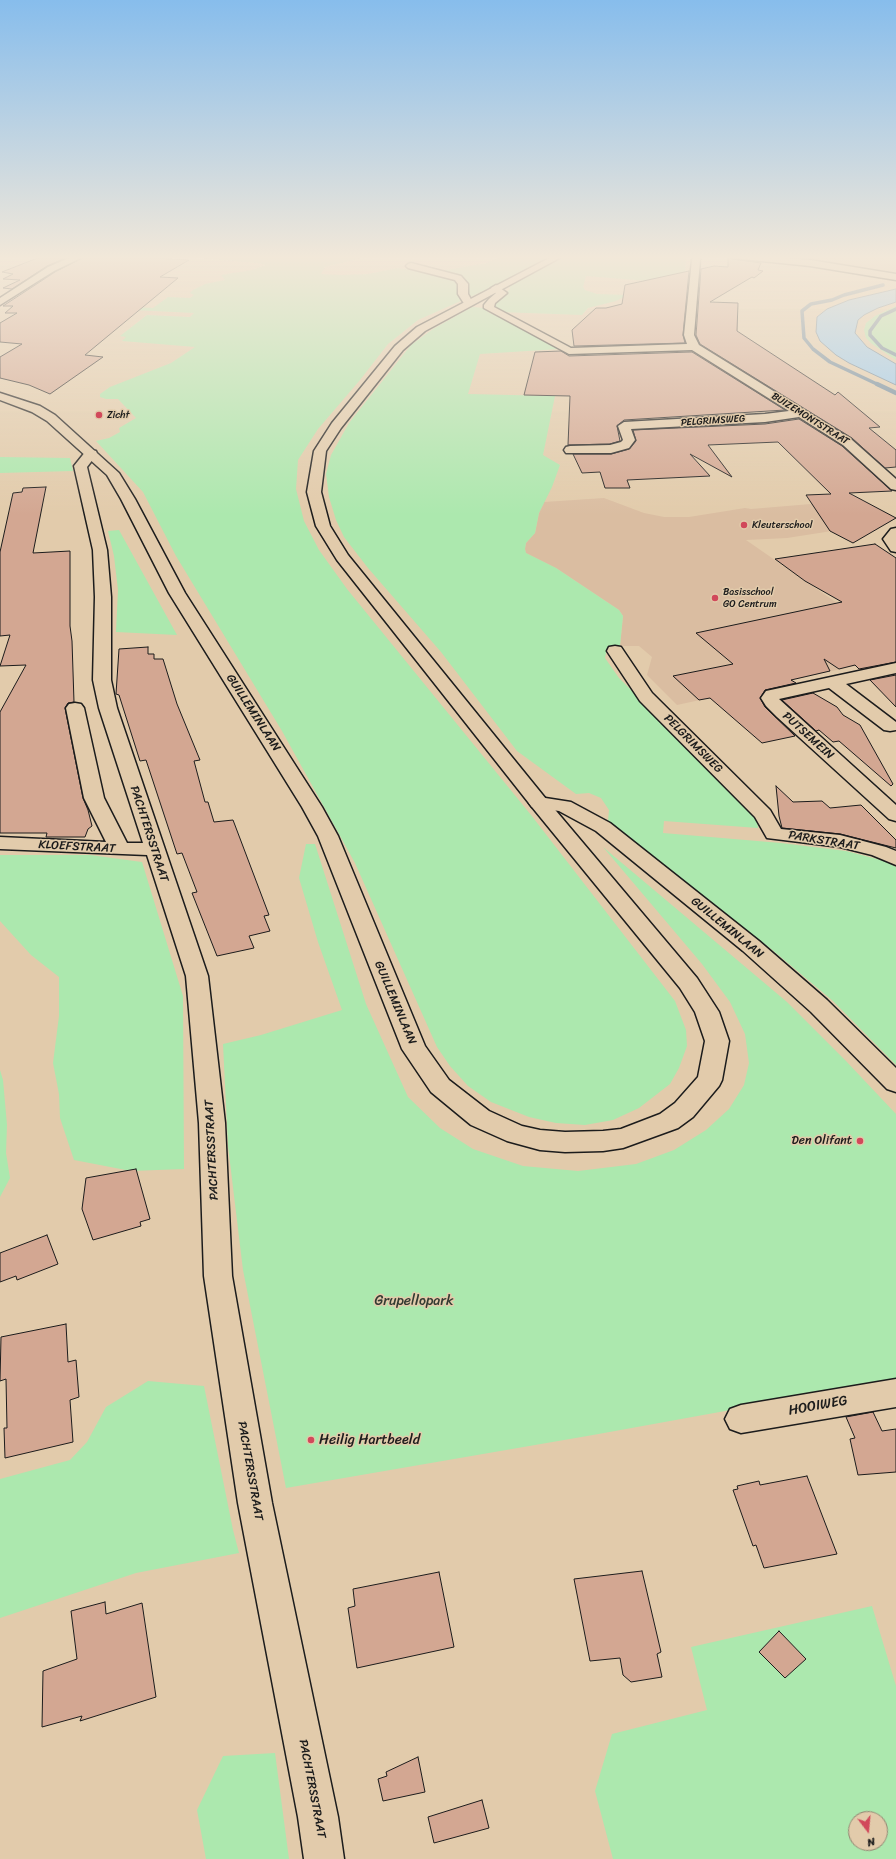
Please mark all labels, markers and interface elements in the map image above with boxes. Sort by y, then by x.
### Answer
street label: BUIZEMONTSTRAAT [769,390,851,448]
place label: Zicht [107,409,129,421]
marker: Zicht [94,410,104,420]
street label: PELGRIMSWEG [680,413,746,429]
place label: Kleuterschool [752,519,813,531]
marker: Kleuterschool [739,520,749,530]
place label: Basisschool GO Centrum [723,586,777,610]
marker: Basisschool GO Centrum [710,593,720,603]
street label: GUILLEMINLAAN [223,672,283,754]
street label: PUTSEMEIN [779,709,837,763]
street label: PELGRIMSWEG [661,712,725,776]
street label: PACHTERSSTRAAT [127,784,171,884]
street label: PARKSTRAAT [787,828,861,854]
street label: KLOEFSTRAAT [38,838,116,856]
street label: GUILLEMINLAAN [688,894,766,962]
street label: GUILLEMINLAAN [371,959,419,1047]
street label: PACHTERSSTRAAT [202,1099,222,1201]
place label: Den Olifant [792,1134,852,1148]
marker: Den Olifant [855,1136,865,1146]
park label: Grupellopark [374,1293,454,1309]
street label: HOOIWEG [787,1393,849,1419]
street label: PACHTERSSTRAAT [234,1420,266,1522]
place label: Heilig Hartbeeld [319,1432,420,1448]
marker: Heilig Hartbeeld [306,1435,316,1445]
street label: PACHTERSSTRAAT [295,1738,329,1840]
north arrow [848,1811,888,1851]
text: N [865,1832,877,1852]

